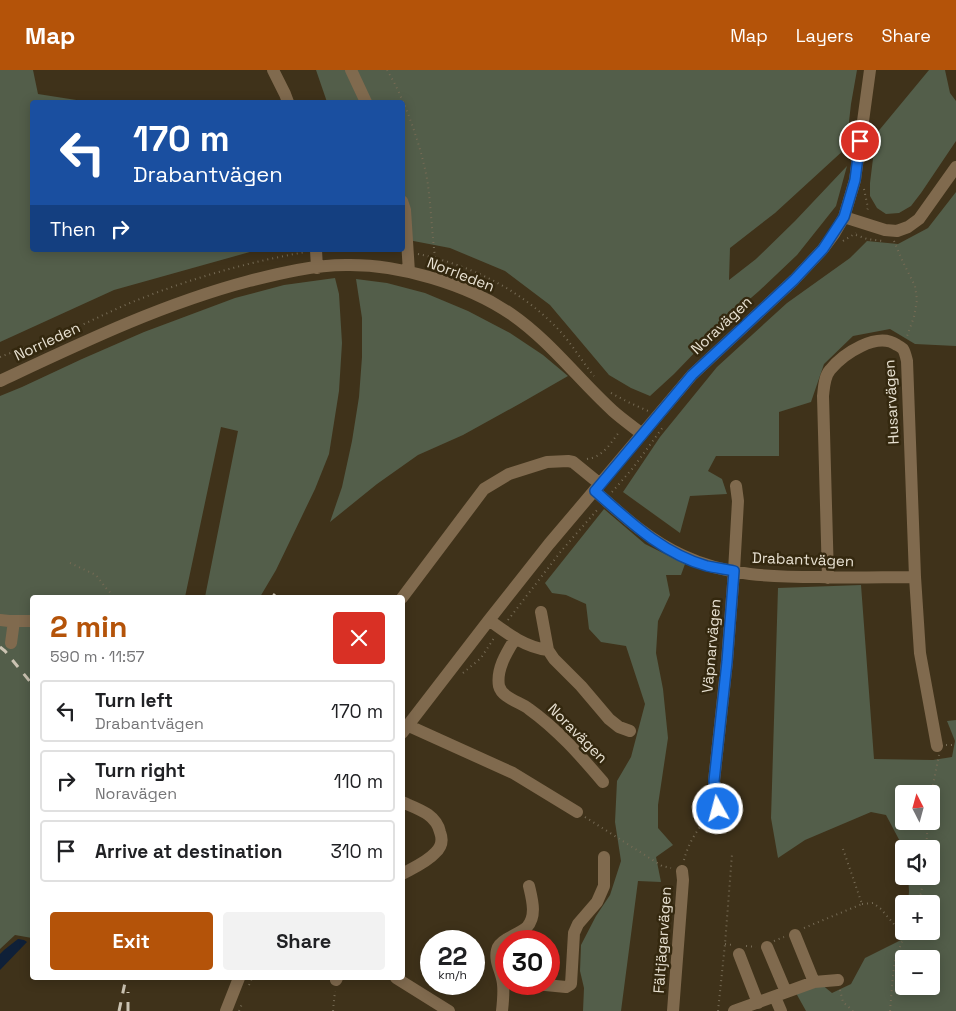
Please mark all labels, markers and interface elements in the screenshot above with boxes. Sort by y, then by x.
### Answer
text: Map [25,20,75,51]
text: Map [730,24,768,47]
text: Layers [796,24,853,47]
text: Share [881,24,931,47]
text: 170 m [133,117,230,161]
icon: left [50,120,115,185]
pin [839,120,881,162]
icon: arrive [846,127,874,155]
text: Drabantvägen [133,160,283,188]
icon: right [106,215,134,243]
text: Then [50,217,96,242]
street label: Norrleden [425,252,497,296]
street label: Noravägen [686,292,756,358]
street label: Norrleden [11,317,83,365]
street label: Husarvägen [879,359,903,445]
street label: Drabantvägen [752,548,854,570]
street label: Väpnarvägen [697,598,725,694]
text: 2 min [50,607,128,646]
button: close [333,612,385,664]
text: 590 m · 11:57 [50,646,145,667]
text: Turn left [95,688,173,713]
icon: left [52,697,80,725]
text: 170 m [331,699,383,724]
street label: Noravägen [544,699,612,767]
text: Drabantvägen [95,713,204,734]
text: Turn right [95,758,185,783]
icon: right [52,767,80,795]
text: 110 m [334,769,383,794]
position arrow [691,782,743,834]
text: Noravägen [95,783,177,804]
north arrow [895,785,940,830]
map controls [895,785,940,995]
icon: arrive [52,837,80,865]
text: Arrive at destination [95,839,283,864]
text: 310 m [330,839,383,864]
button: sound [895,840,940,885]
street label: Fältjägarvägen [649,886,675,994]
button: + [895,895,940,940]
button: Exit [50,912,213,970]
button: Share [223,912,385,970]
speed limit sign: 30 [495,930,560,995]
text: 22 [438,940,467,972]
button: − [895,950,940,995]
text: km/h [438,967,467,983]

